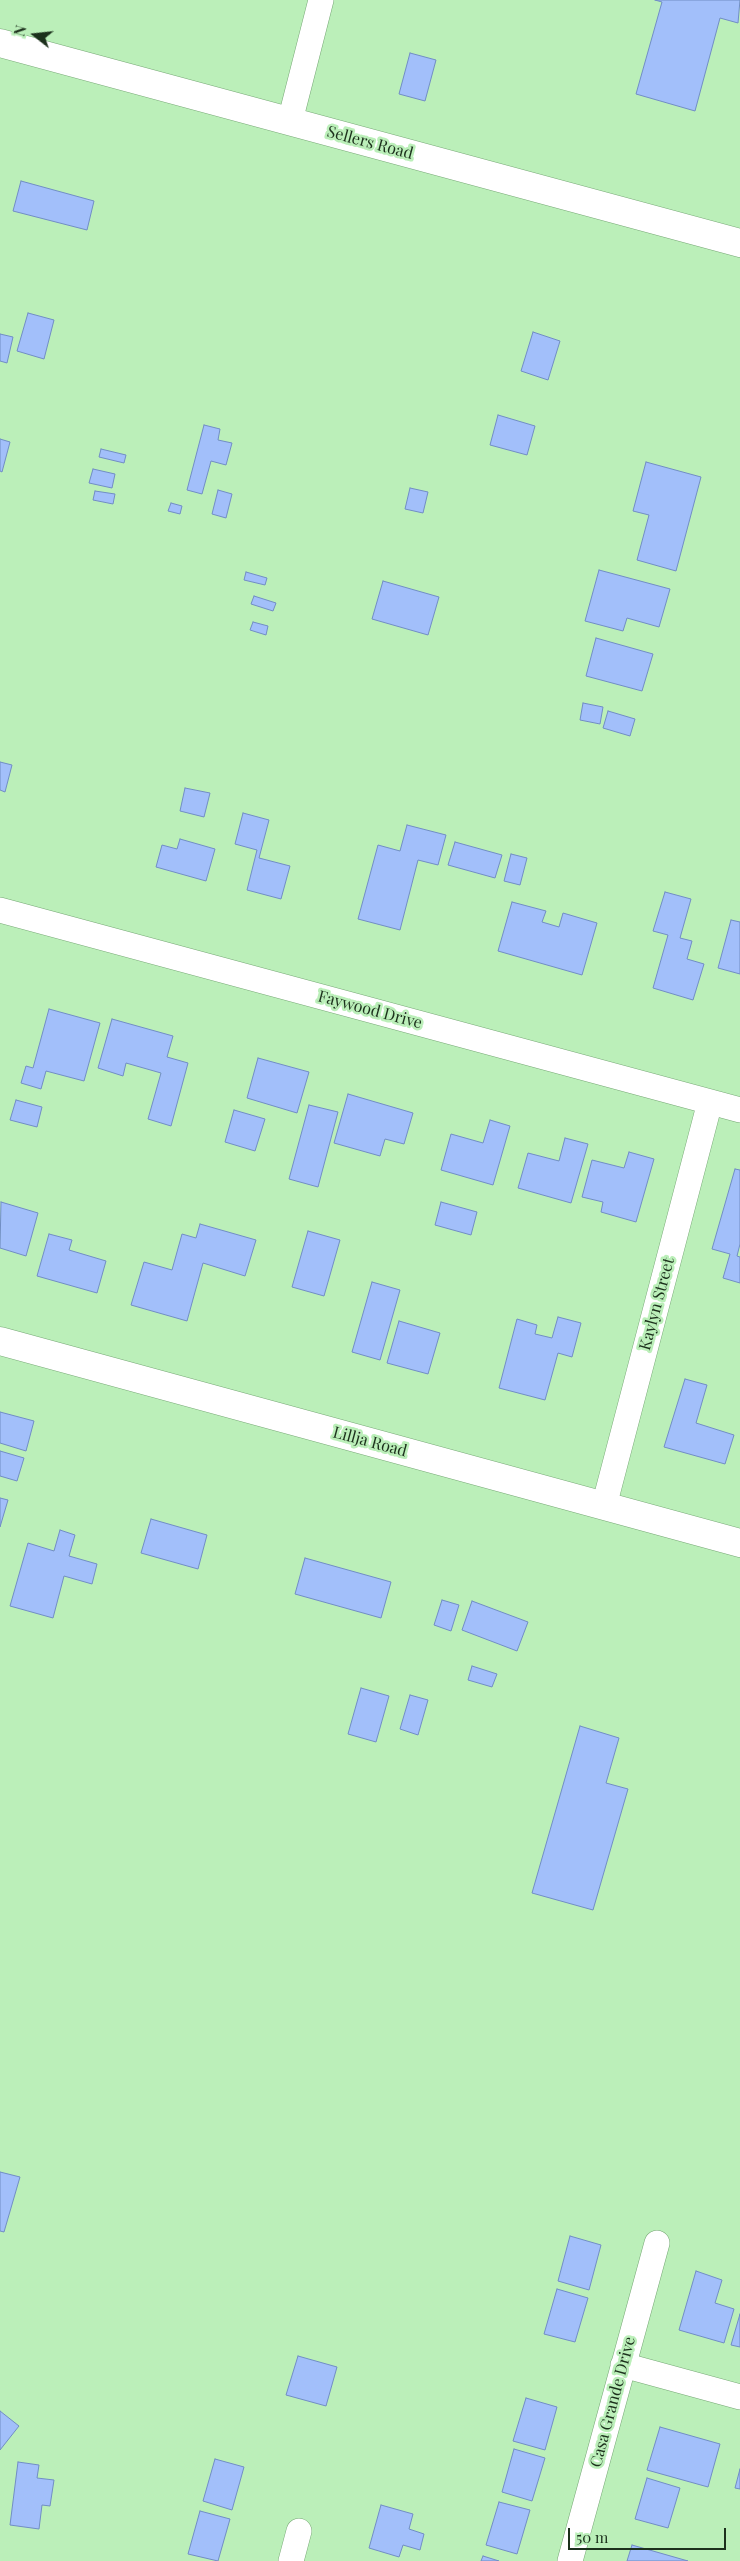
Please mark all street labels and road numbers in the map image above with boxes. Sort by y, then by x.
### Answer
street label: Sellers Road [325,122,415,164]
street label: Faywood Drive [316,987,424,1033]
street label: Kaylyn Street [635,1256,679,1352]
street label: Lillja Road [331,1423,409,1461]
street label: Casa Grande Drive [586,2335,640,2469]

